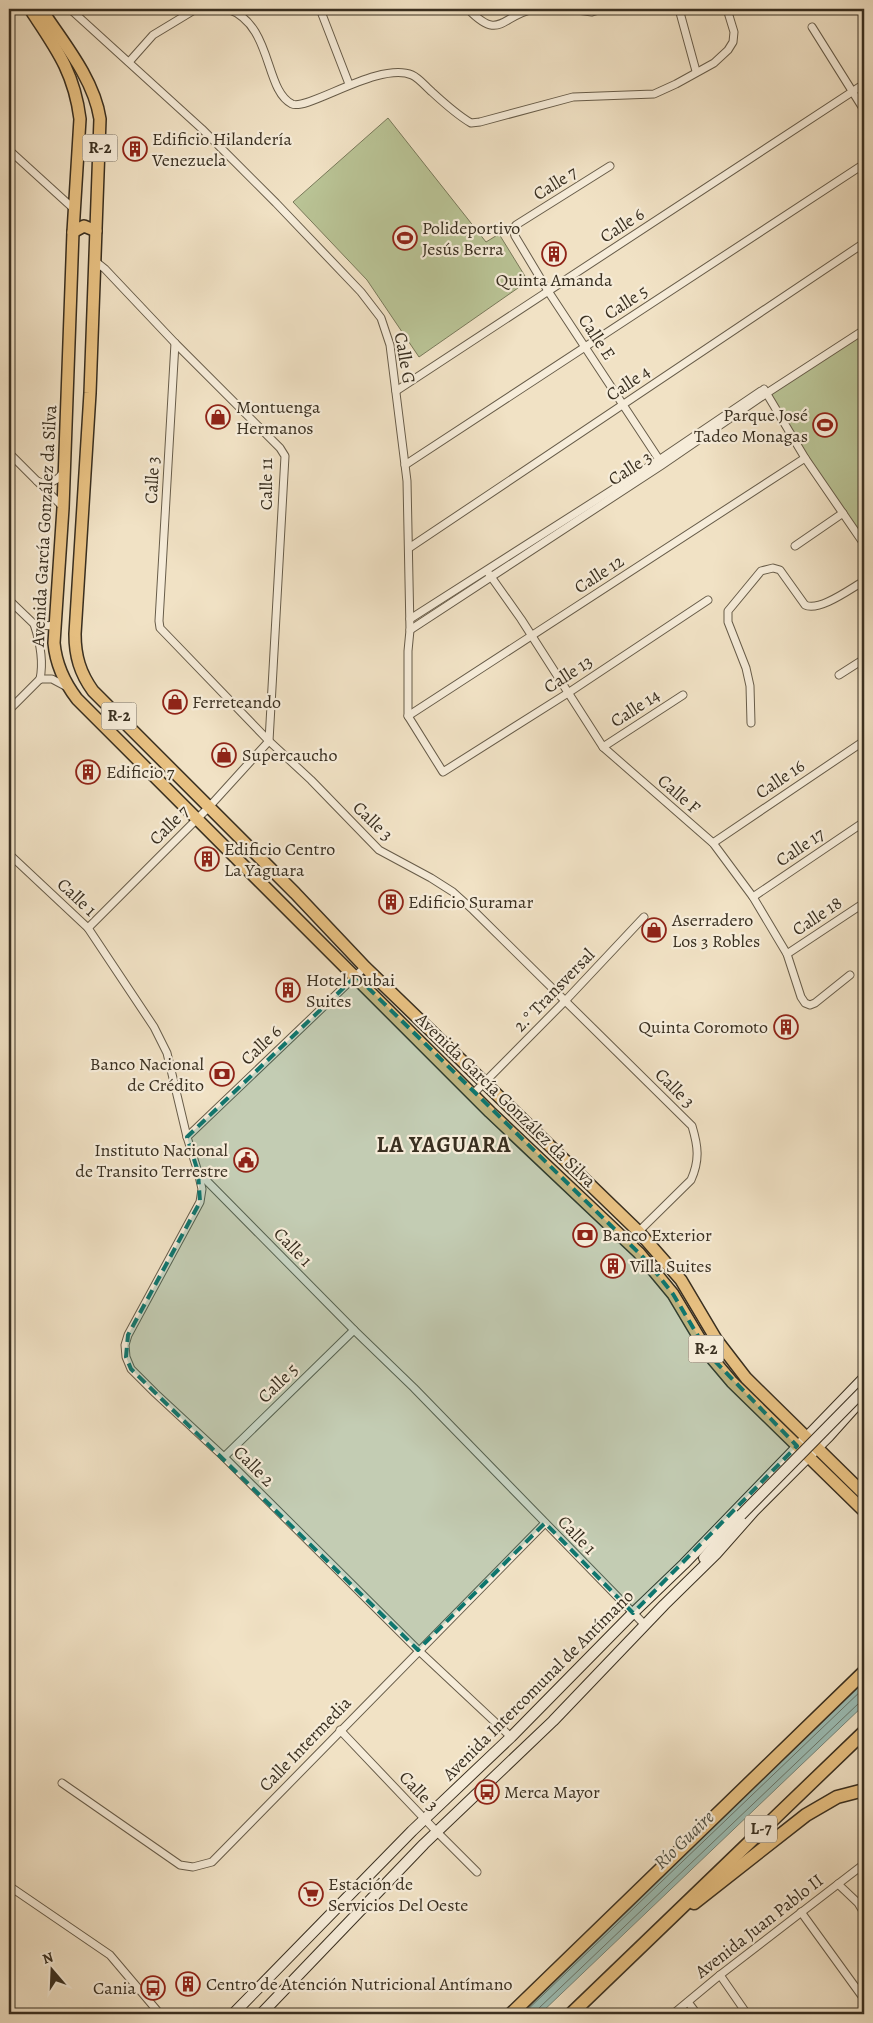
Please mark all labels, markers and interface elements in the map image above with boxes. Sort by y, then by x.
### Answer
place label: Edificio Hilandería Venezuela [151,127,293,172]
road number: R-2 [82,134,118,162]
building icon: Edificio Hilandería Venezuela [122,136,148,162]
street label: Calle 7 [528,160,582,206]
street label: Calle 6 [595,202,649,248]
place label: Polideportivo Jesús Berra [422,216,520,261]
sports icon: Polideportivo Jesús Berra [392,225,418,251]
building icon: Quinta Amanda [541,241,567,267]
place label: Quinta Amanda [496,268,613,292]
street label: Calle 5 [599,279,653,325]
street label: Calle E [573,309,621,365]
street label: Calle G [389,330,421,386]
street label: Calle 4 [601,360,655,406]
place label: Montuenga Hermanos [236,395,321,440]
place label: Parque José Tadeo Monagas [694,403,808,448]
street label: Avenida García González da Silva [26,404,62,649]
shop icon: Montuenga Hermanos [205,404,231,430]
sports icon: Parque José Tadeo Monagas [812,412,838,438]
street label: Calle 3 [604,445,656,491]
street label: Calle 3 [139,456,165,504]
street label: Calle 11 [254,458,278,510]
street label: Calle 12 [569,549,629,599]
street label: Calle 13 [539,649,597,699]
street label: Calle 14 [606,683,664,733]
shop icon: Ferreteando [162,689,188,715]
place label: Ferreteando [192,690,281,714]
road number: R-2 [102,702,136,729]
shop icon: Supercaucho [211,742,237,768]
place label: Supercaucho [242,743,337,767]
street label: Calle 16 [751,754,809,804]
building icon: Edificio 7 [75,759,101,785]
place label: Edificio 7 [106,760,175,784]
street label: Calle F [653,769,705,819]
street label: Calle 3 [348,796,398,846]
street label: Calle 7 [144,799,195,850]
street label: Calle 17 [771,822,829,872]
place label: Edificio Centro La Yaguara [224,837,335,882]
building icon: Edificio Centro La Yaguara [194,846,220,872]
street label: Calle 1 [52,872,102,922]
building icon: Edificio Suramar [378,889,404,915]
place label: Edificio Suramar [408,890,533,914]
street label: Calle 18 [788,891,846,941]
place label: Aserradero Los 3 Robles [671,908,760,953]
shop icon: Aserradero Los 3 Robles [641,917,667,943]
street label: 2.° Transversal [508,943,600,1037]
place label: Hotel Dubai Suites [306,968,395,1013]
building icon: Hotel Dubai Suites [275,977,301,1003]
street label: Avenida García González da Silva [410,1007,602,1193]
building icon: Quinta Coromoto [773,1014,799,1040]
place label: Quinta Coromoto [638,1015,768,1039]
street label: Calle 6 [235,1020,287,1070]
place label: Banco Nacional de Crédito [90,1052,205,1097]
bank icon: Banco Nacional de Crédito [209,1061,235,1087]
street label: Calle 3 [650,1063,700,1113]
district label: LA YAGUARA [376,1130,512,1160]
place label: Instituto Nacional de Transito Terrestre [75,1138,229,1183]
public building icon: Instituto Nacional de Transito Terrestre [233,1147,259,1173]
street label: Calle 1 [268,1222,318,1272]
bank icon: Banco Exterior [572,1222,598,1248]
place label: Banco Exterior [602,1223,712,1247]
building icon: Villa Suites [600,1253,626,1279]
place label: Villa Suites [629,1254,712,1278]
road number: R-2 [688,1336,724,1362]
street label: Calle 5 [252,1358,304,1408]
street label: Calle 2 [228,1440,280,1492]
street label: Calle 1 [552,1510,602,1560]
street label: Avenida Intercomunal de Antímano [436,1584,639,1787]
street label: Calle Intermedia [254,1691,357,1797]
street label: Calle 3 [394,1766,444,1816]
bus stop icon: Merca Mayor [474,1779,500,1805]
place label: Merca Mayor [504,1780,600,1804]
water label: Río Guaire [648,1805,720,1875]
road number: L-7 [745,1816,777,1842]
street label: Avenida Juan Pablo II [689,1868,828,1984]
place label: Estación de Servicios Del Oeste [328,1872,468,1917]
supermarket icon: Estación de Servicios Del Oeste [298,1881,324,1907]
north arrow [28,1946,78,1996]
text: N [40,1948,56,1969]
building icon: Centro de Atención Nutricional Antímano [175,1971,201,1997]
place label: Centro de Atención Nutricional Antímano [206,1972,513,1996]
bus stop icon: Cania [140,1975,166,2001]
place label: Cania [93,1976,137,2000]

